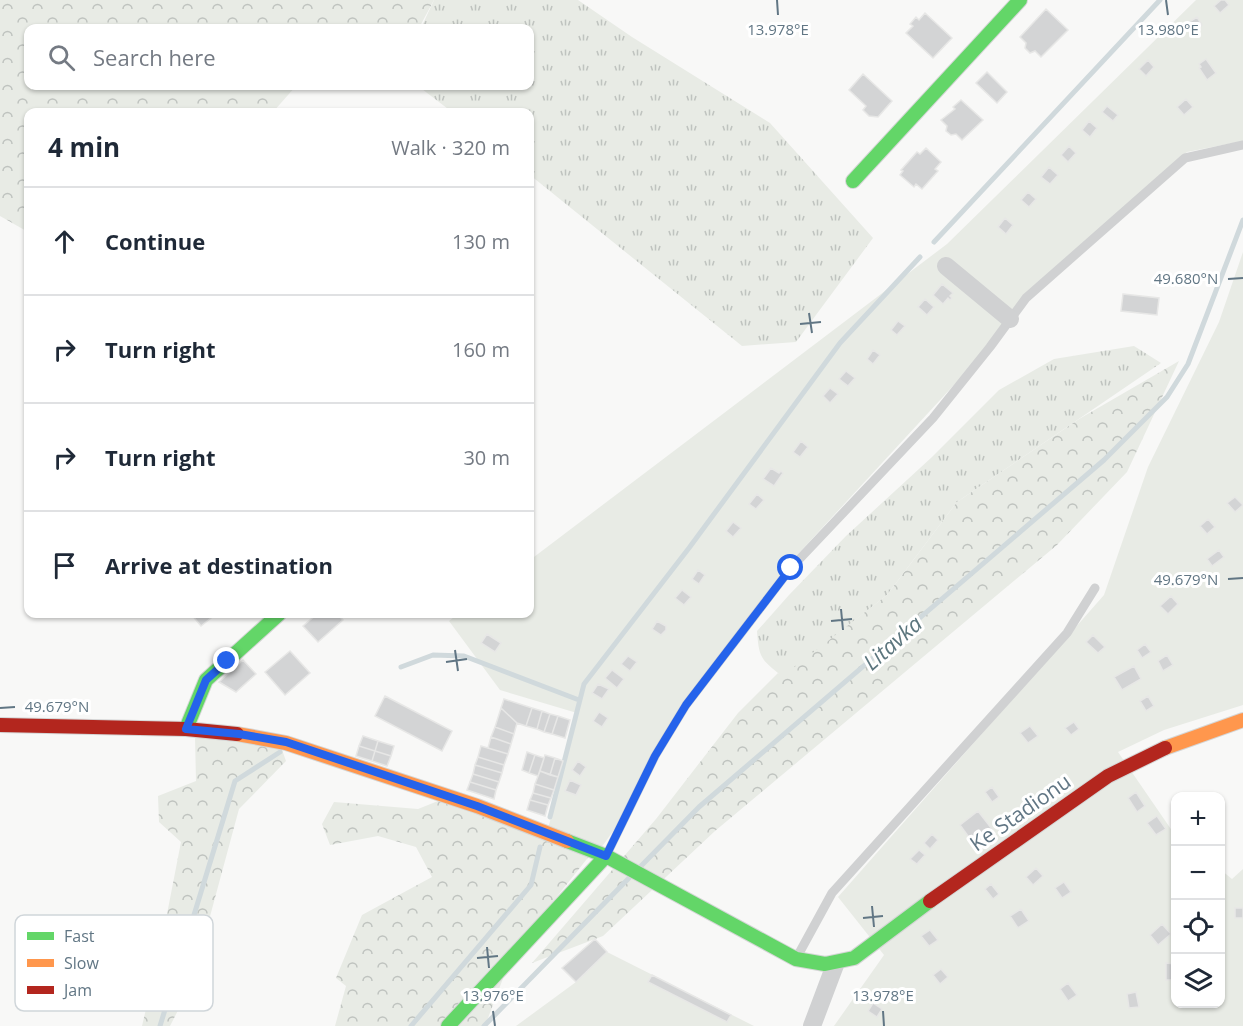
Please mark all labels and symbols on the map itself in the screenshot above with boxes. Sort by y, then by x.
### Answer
text: 13.978°E [747,19,809,39]
text: 13.980°E [1137,19,1199,39]
text: 49.680°N [1154,268,1218,288]
route start [777,554,803,580]
text: 49.679°N [1154,569,1218,589]
water label: Litavka [856,608,928,676]
route end [213,647,239,673]
text: 49.679°N [25,696,89,716]
street label: Ke Stadionu [964,767,1076,857]
legend [15,915,213,1011]
text: Fast [64,925,95,947]
text: Slow [64,952,99,974]
text: Jam [62,979,92,1001]
text: 13.976°E [462,985,524,1005]
text: 13.978°E [852,985,914,1005]

